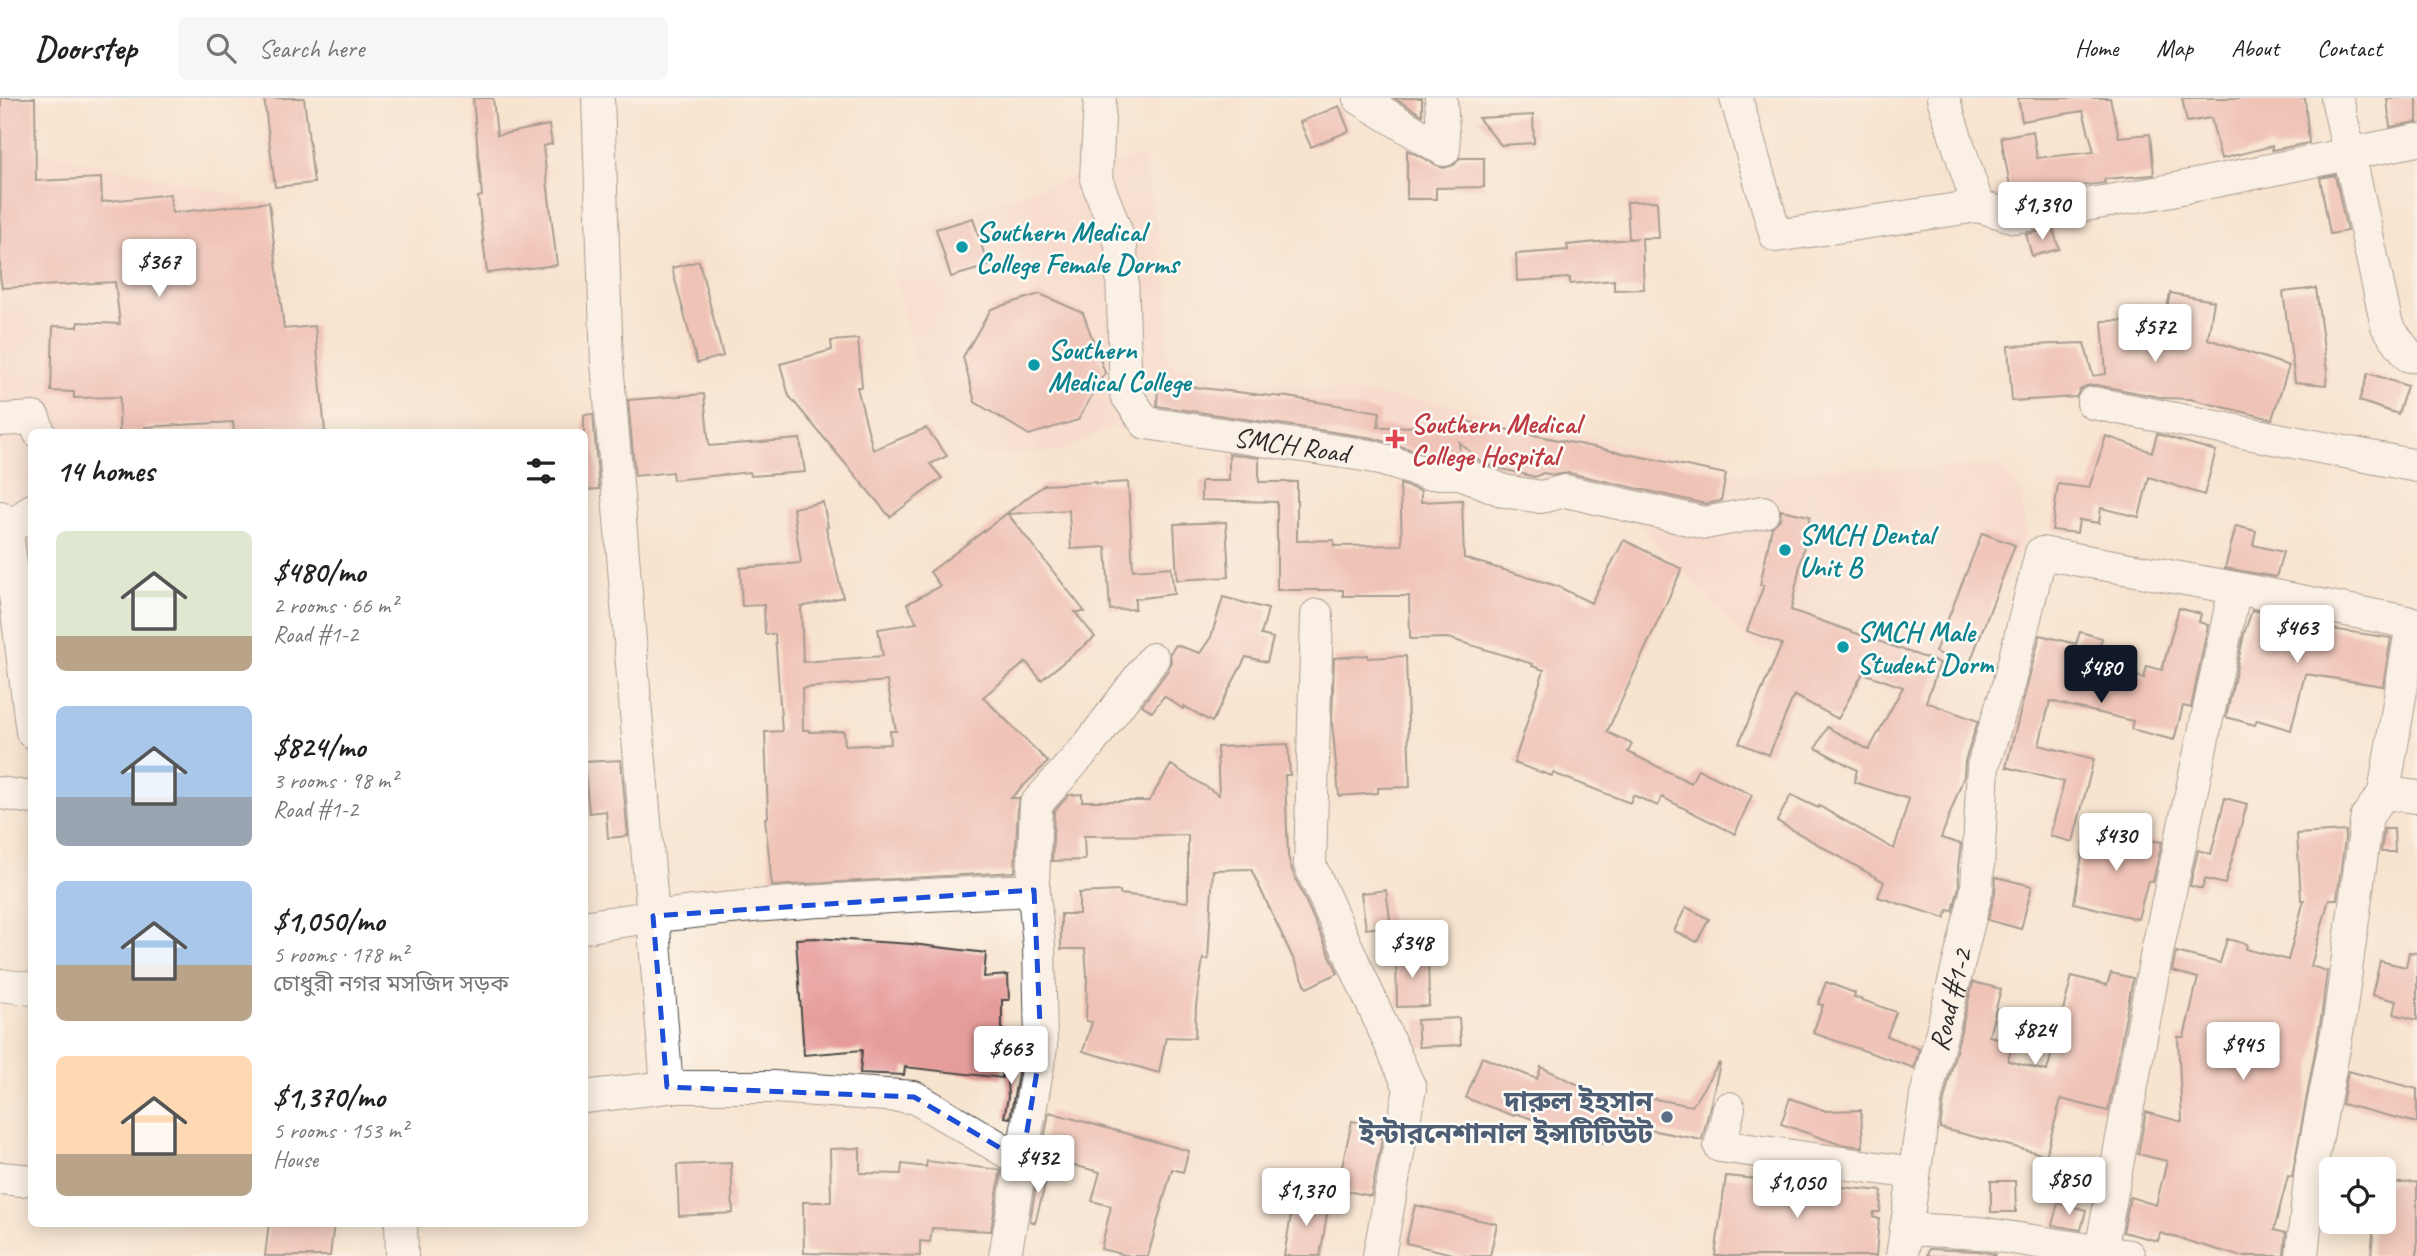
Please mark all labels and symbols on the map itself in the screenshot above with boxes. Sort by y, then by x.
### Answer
pin: $1,390 [1985,183,2099,242]
place label: Southern Medical College Female Dorms [976,214,1182,281]
marker: Southern Medical College Female Dorms [954,239,970,255]
pin: $367 [118,240,200,299]
pin: $572 [2114,304,2196,364]
place label: Southern Medical College [1048,332,1193,399]
marker: Southern Medical College [1026,357,1042,373]
place label: Southern Medical College Hospital [1411,406,1586,473]
street label: SMCH Road [1232,419,1355,471]
marker: Southern Medical College Hospital [1385,429,1405,449]
place label: SMCH Dental Unit B [1799,517,1939,584]
marker: SMCH Dental Unit B [1777,542,1793,558]
pin: $463 [2256,606,2338,665]
place label: SMCH Male Student Dorm [1857,614,1995,681]
marker: SMCH Male Student Dorm [1835,639,1851,655]
pin: $480 [2060,646,2142,705]
pin: $430 [2075,814,2157,873]
pin: $348 [1371,920,1453,980]
street label: Road #1-2 [1920,943,1980,1054]
pin: $824 [1994,1007,2076,1067]
pin: $945 [2202,1023,2284,1082]
pin: $663 [970,1026,1052,1086]
place label: দারুল ইহসান ইন্টারনেশানাল ইন্সটিটিউট [1358,1084,1654,1151]
marker: দারুল ইহসান ইন্টারনেশানাল ইন্সটিটিউট [1659,1109,1675,1125]
pin: $432 [997,1136,1079,1195]
pin: $850 [2028,1158,2110,1217]
pin: $1,050 [1740,1160,1854,1220]
pin: $1,370 [1249,1168,1363,1228]

